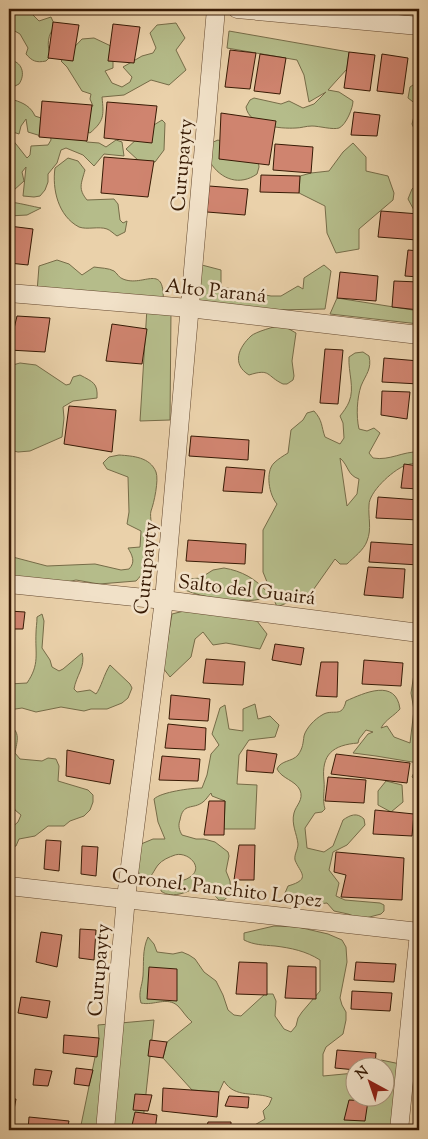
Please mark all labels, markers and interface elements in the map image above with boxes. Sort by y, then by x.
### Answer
street label: Curupayty [165,118,202,213]
street label: Alto Paraná [164,273,268,312]
street label: Curupayty [128,520,167,616]
street label: Salto del Guairá [176,569,317,614]
street label: Coronel. Panchito Lopez [110,862,323,917]
street label: Curupayty [82,923,119,1018]
north arrow [346,1056,396,1106]
text: N [352,1062,374,1085]

